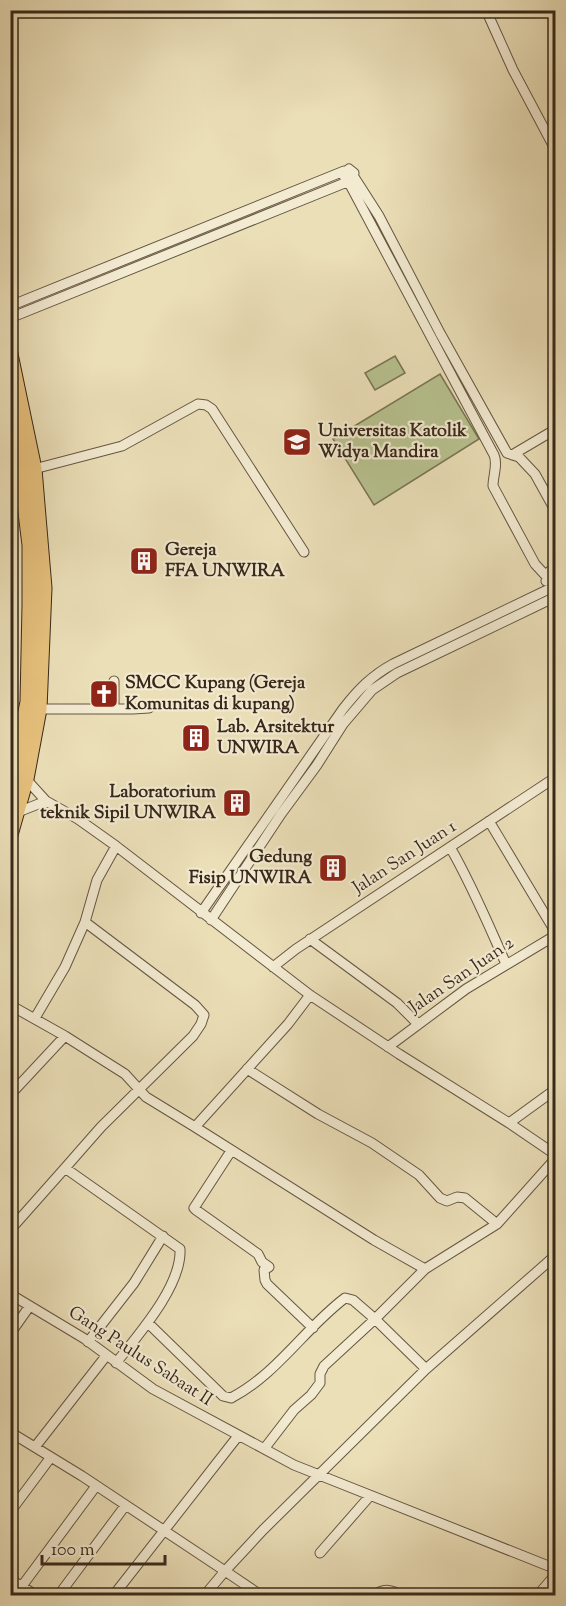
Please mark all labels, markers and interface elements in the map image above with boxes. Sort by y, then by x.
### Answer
place label: Universitas Katolik Widya Mandira [318,419,467,466]
school or university icon: Universitas Katolik Widya Mandira [281,426,313,458]
place label: Gereja FFA UNWIRA [165,538,285,585]
building icon: Gereja FFA UNWIRA [128,545,160,577]
place label: SMCC Kupang (Gereja Komunitas di kupang) [125,671,306,718]
church icon: SMCC Kupang (Gereja Komunitas di kupang) [88,678,120,710]
place label: Lab. Arsitektur UNWIRA [217,715,334,762]
building icon: Lab. Arsitektur UNWIRA [180,722,212,754]
place label: Laboratorium teknik Sipil UNWIRA [40,780,216,827]
building icon: Laboratorium teknik Sipil UNWIRA [221,787,253,819]
street label: Jalan San Juan 1 [347,815,462,902]
place label: Gedung Fisip UNWIRA [189,845,312,892]
building icon: Gedung Fisip UNWIRA [317,852,349,884]
street label: Jalan San Juan 2 [403,931,520,1021]
street label: Gang Paulus Sabaat II [63,1301,217,1414]
scale bar [42,1528,165,1566]
text: 100 m [51,1538,95,1564]

